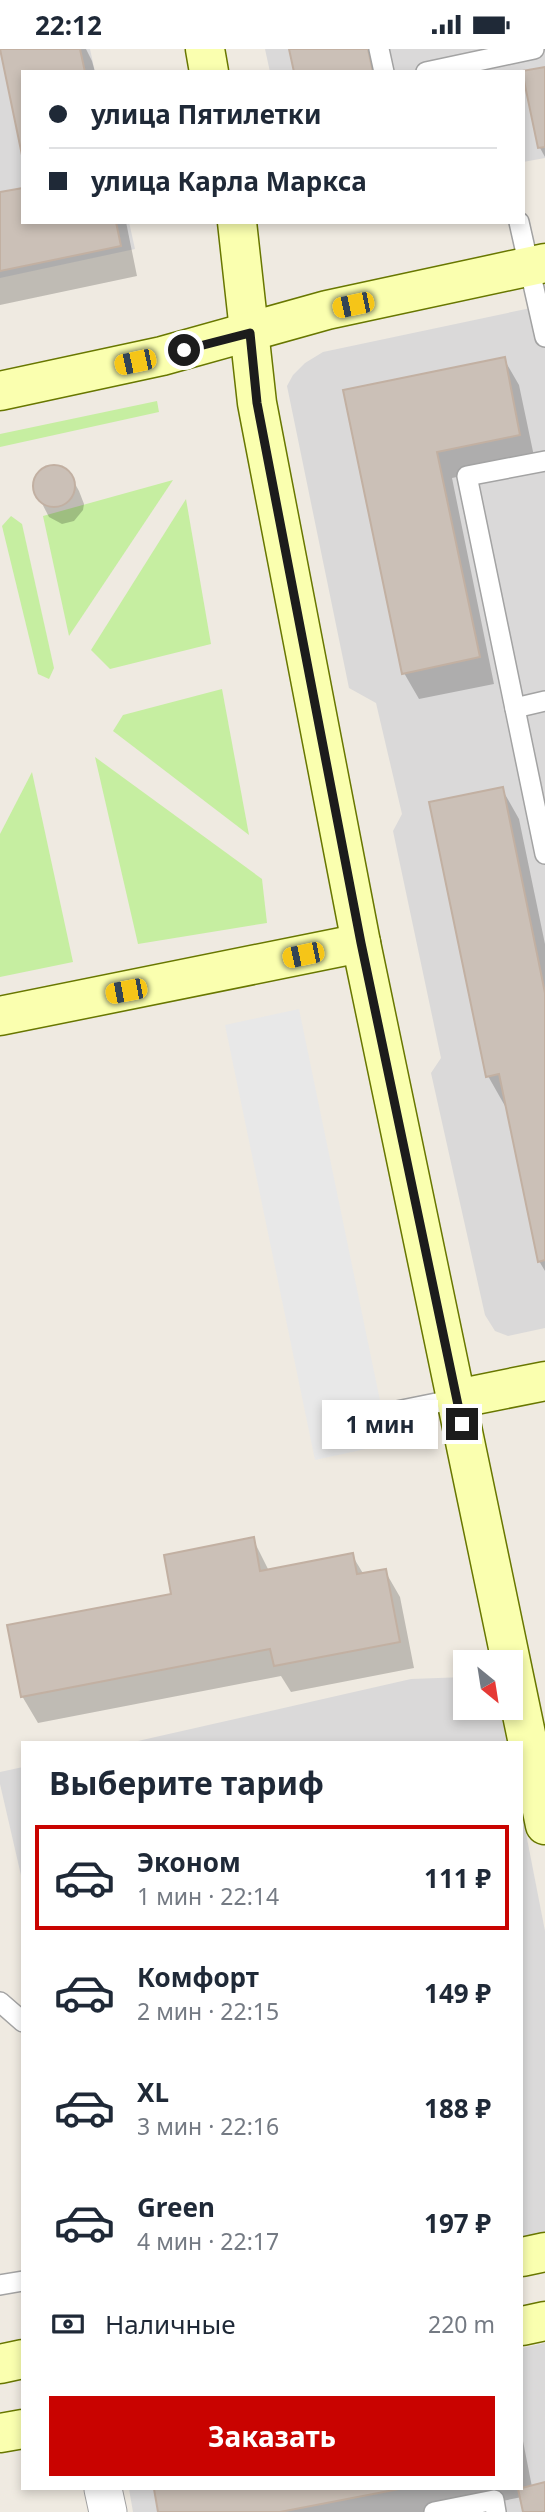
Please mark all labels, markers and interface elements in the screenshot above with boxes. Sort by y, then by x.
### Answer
text: 22:12 [35,7,102,43]
text: улица Пятилетки [91,96,321,132]
text: улица Карла Маркса [91,163,367,199]
car [331,290,376,320]
route start [168,334,200,366]
car [113,347,158,377]
car [281,940,326,970]
car [104,977,149,1005]
callout: 1 мин [322,1399,438,1449]
text: 1 мин [346,1408,414,1440]
route end [446,1408,478,1440]
north arrow [453,1650,523,1720]
map controls [453,1650,523,1720]
text: Выберите тариф [49,1761,324,1804]
text: Эконом [137,1844,241,1880]
icon: car [53,1846,116,1909]
text: 111 ₽ [424,1860,491,1896]
text: 1 мин · 22:14 [137,1880,279,1912]
text: Комфорт [137,1959,259,1995]
icon: car [53,1961,116,2024]
text: 149 ₽ [424,1975,491,2011]
text: 2 мин · 22:15 [137,1995,279,2027]
text: XL [137,2074,169,2110]
icon: car [53,2076,116,2139]
text: 188 ₽ [424,2090,491,2126]
text: 3 мин · 22:16 [137,2110,279,2142]
text: Green [137,2189,215,2225]
icon: car [53,2191,116,2254]
text: 197 ₽ [424,2205,491,2241]
text: 4 мин · 22:17 [137,2225,279,2257]
icon: cash [49,2305,87,2343]
text: Наличные [105,2306,236,2342]
text: 220 m [428,2308,495,2340]
button: Заказать [49,2396,495,2476]

